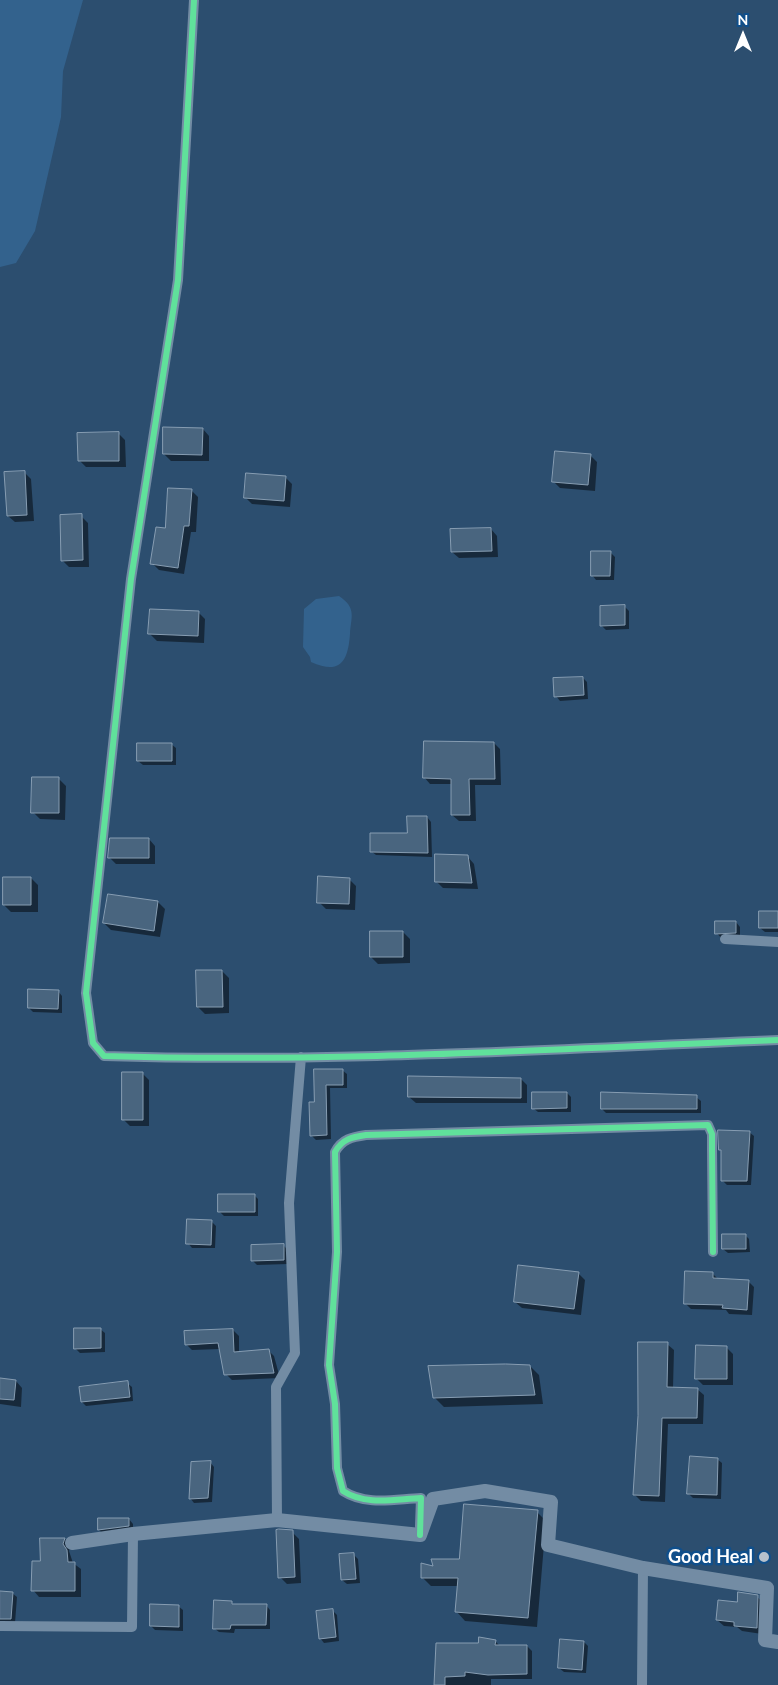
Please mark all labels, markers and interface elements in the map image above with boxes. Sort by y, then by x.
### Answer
north arrow [718,10,768,60]
text: N [738,11,748,28]
place label: Good Heal [668,1546,753,1568]
marker: Good Heal [757,1550,771,1564]

